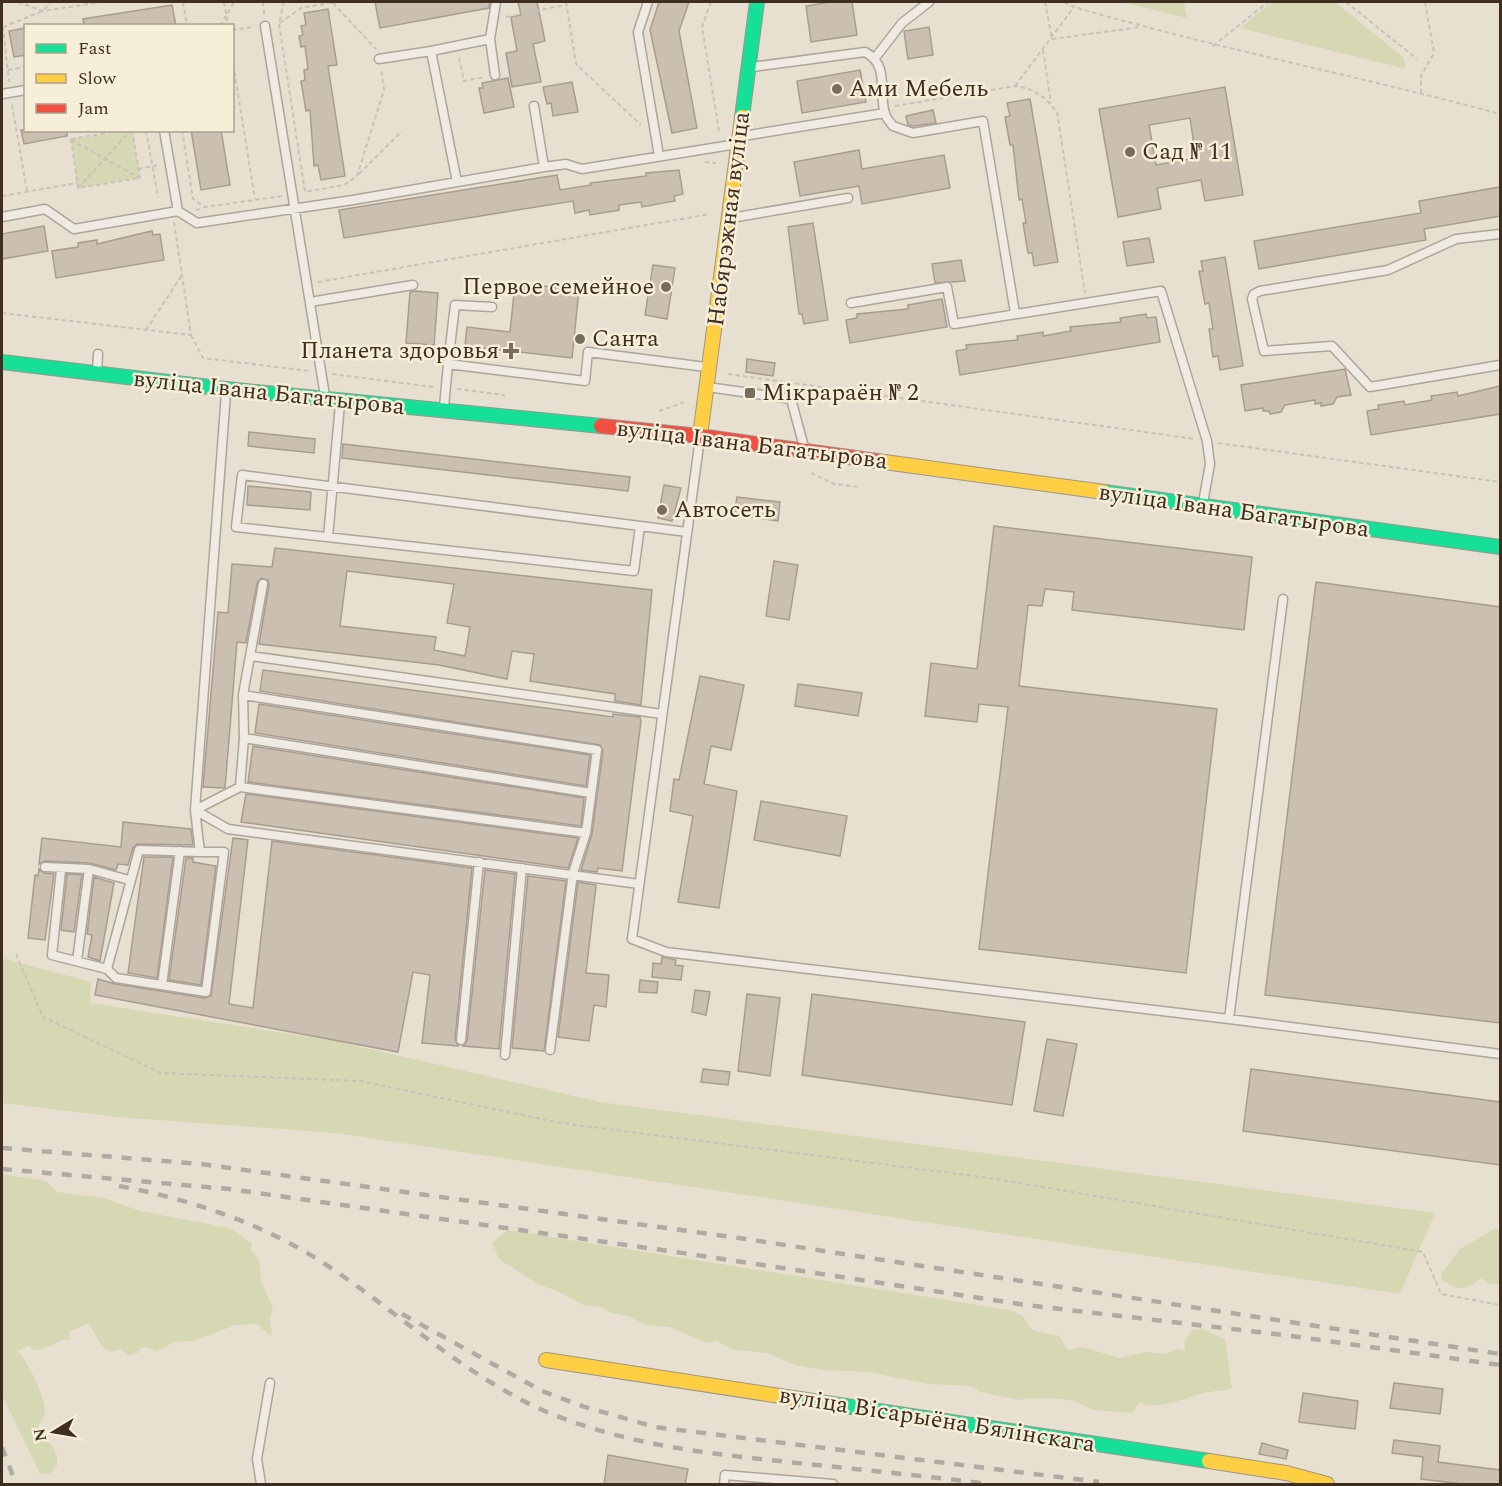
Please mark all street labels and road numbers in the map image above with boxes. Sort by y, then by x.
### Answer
street label: Набярэжная вуліца [698,109,760,328]
street label: вуліца Івана Багатырова [131,361,407,425]
street label: вуліца Івана Багатырова [614,410,890,480]
street label: вуліца Івана Багатырова [1096,474,1372,548]
street label: вуліца Вісарыёна Бялінскага [776,1377,1098,1463]

